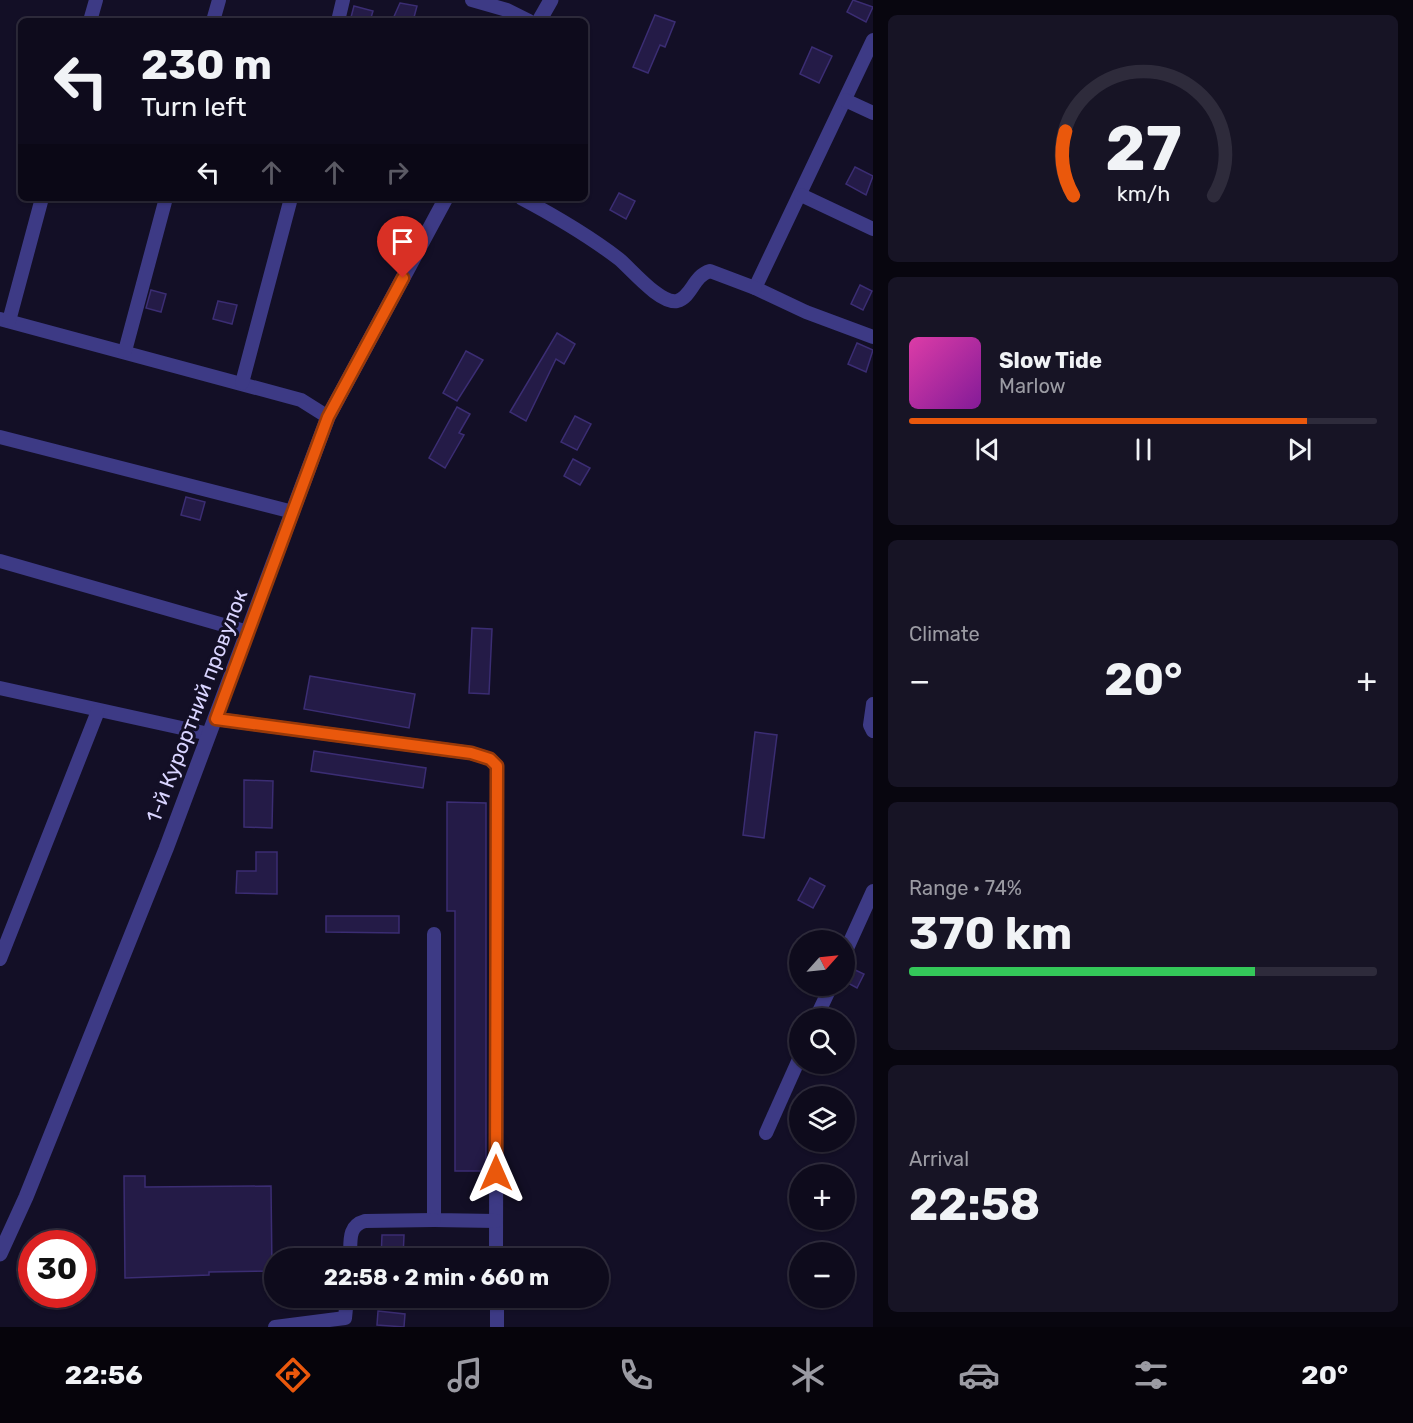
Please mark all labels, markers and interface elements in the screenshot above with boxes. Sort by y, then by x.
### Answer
text: 230 m [141,40,272,90]
icon: left [42,42,120,120]
text: Turn left [141,91,246,123]
text: 27 [1105,112,1181,186]
icon: left [192,156,225,189]
icon: ahead [255,156,288,189]
icon: ahead [318,156,351,189]
icon: right [381,156,414,189]
text: km/h [1116,181,1170,206]
pin [377,216,428,278]
icon: arrive [386,225,419,258]
text: Slow Tide [999,347,1102,374]
text: Marlow [999,374,1066,398]
icon: previous [971,433,1004,466]
icon: pause [1127,433,1160,466]
icon: next [1283,433,1316,466]
street label: 1-й Курортний провулок [141,586,253,826]
text: Climate [909,622,980,646]
text: 20° [1104,653,1183,706]
text: − [909,661,930,700]
text: + [1356,661,1377,700]
text: Range · 74% [909,876,1022,900]
text: 370 km [909,907,1072,960]
north arrow [789,930,855,996]
map controls [789,930,855,1308]
button: search [789,1008,855,1074]
button: layers [789,1086,855,1152]
position arrow [464,1141,528,1205]
text: Arrival [909,1147,969,1171]
button: + [789,1164,855,1230]
text: 22:58 [909,1178,1040,1231]
speed limit sign: 30 [18,1230,96,1308]
button: − [789,1242,855,1308]
text: 22:58 · 2 min · 660 m [324,1264,549,1291]
icon: directions [272,1354,314,1396]
icon: music [444,1354,486,1396]
icon: phone [615,1354,657,1396]
icon: climate [787,1354,829,1396]
icon: car [958,1354,1000,1396]
icon: filters [1130,1354,1172,1396]
text: 22:56 [65,1359,143,1391]
text: 20° [1301,1359,1348,1391]

